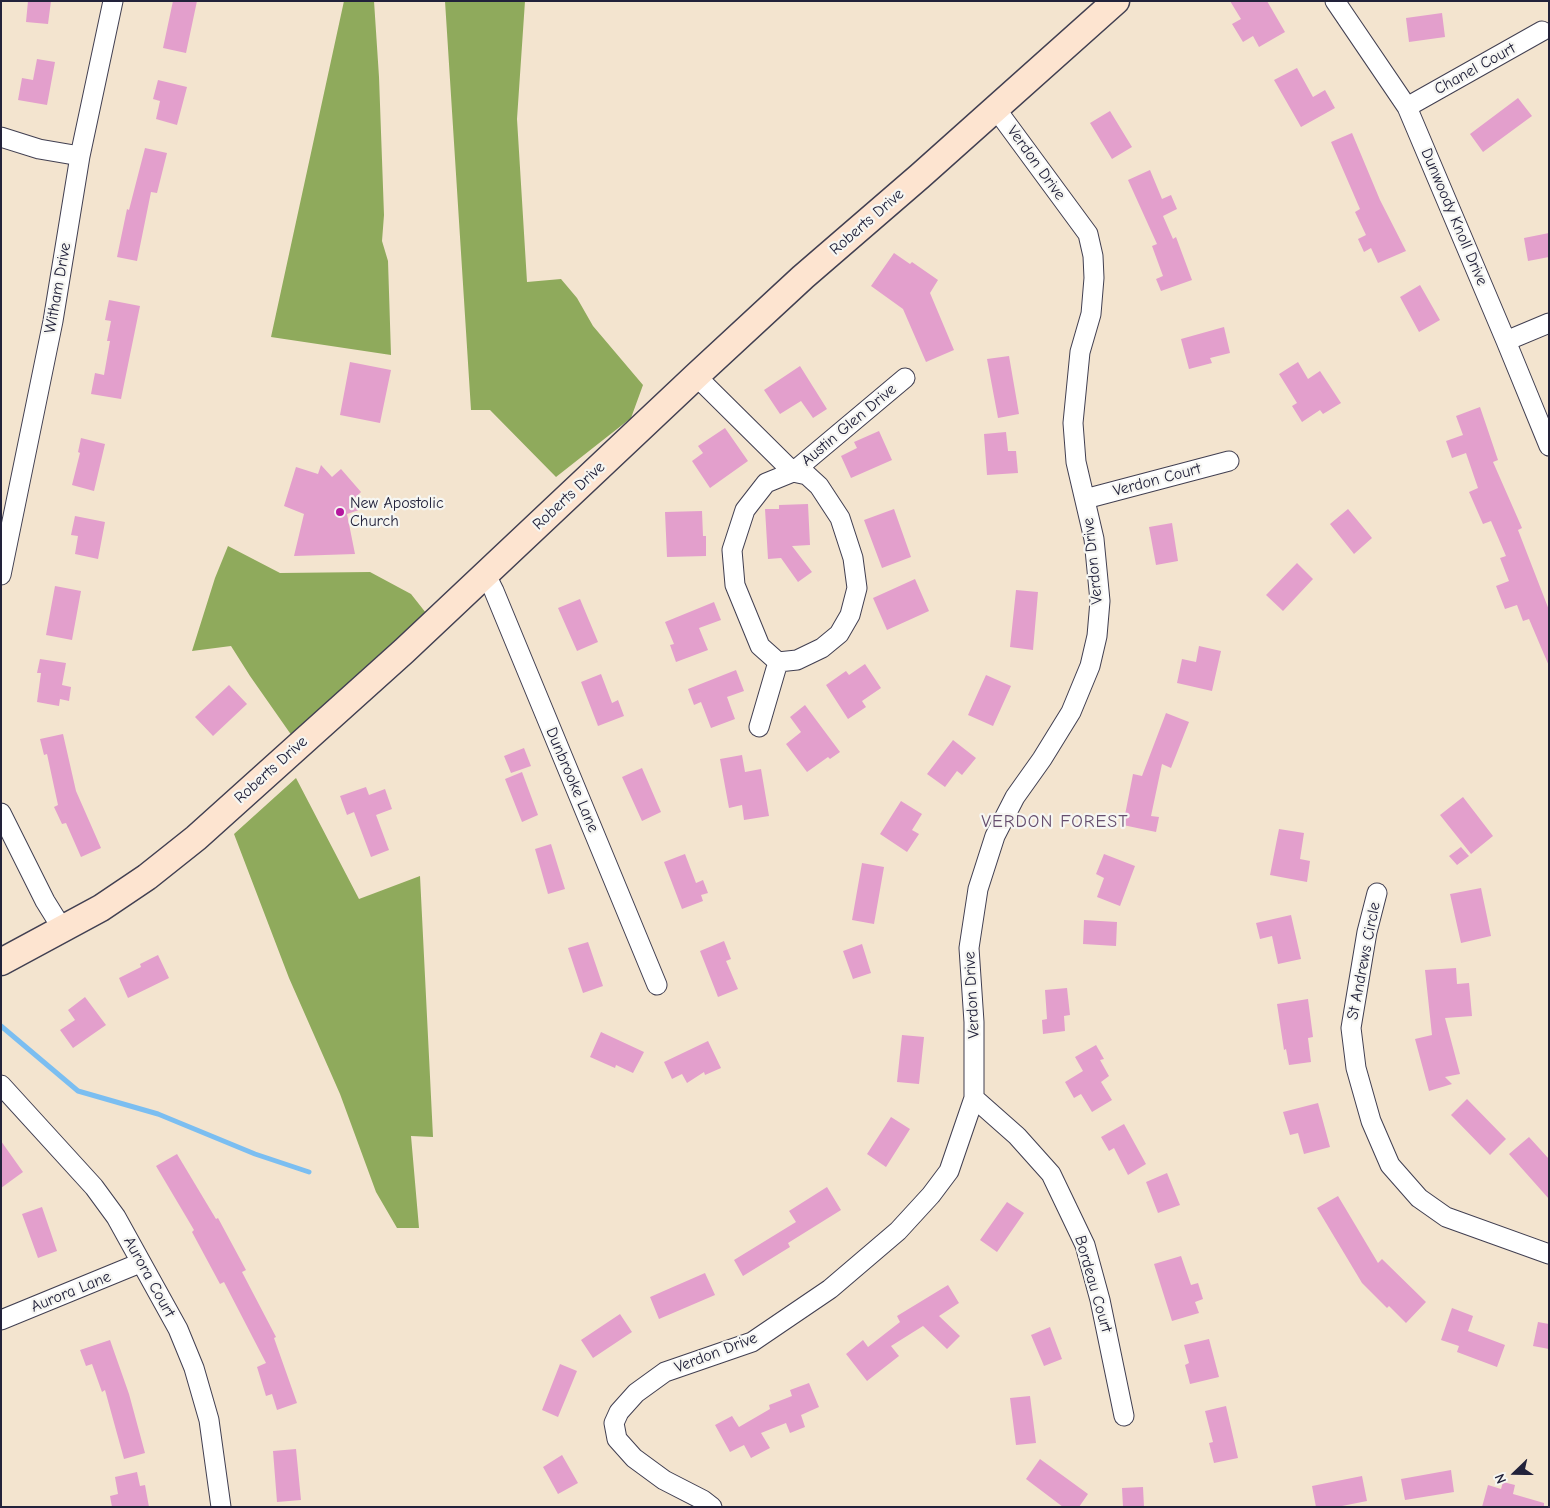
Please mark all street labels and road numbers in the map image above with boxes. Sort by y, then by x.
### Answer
street label: Chanel Court [1431,39,1519,99]
street label: Verdon Drive [1003,122,1069,204]
street label: Dunwoody Knoll Drive [1416,145,1492,289]
street label: Roberts Drive [826,185,908,259]
street label: Witham Drive [41,241,75,335]
street label: Austin Glen Drive [798,380,900,470]
street label: Roberts Drive [529,458,609,534]
street label: Verdon Court [1111,459,1203,501]
street label: Verdon Drive [1079,517,1107,605]
street label: Dunbrooke Lane [541,725,603,835]
street label: Roberts Drive [230,732,312,808]
street label: St Andrews Circle [1343,900,1385,1022]
street label: Verdon Drive [960,951,984,1039]
street label: Aurora Court [119,1233,179,1321]
street label: Bordeau Court [1070,1233,1116,1335]
street label: Aurora Lane [28,1267,114,1317]
street label: Verdon Drive [672,1328,760,1378]

